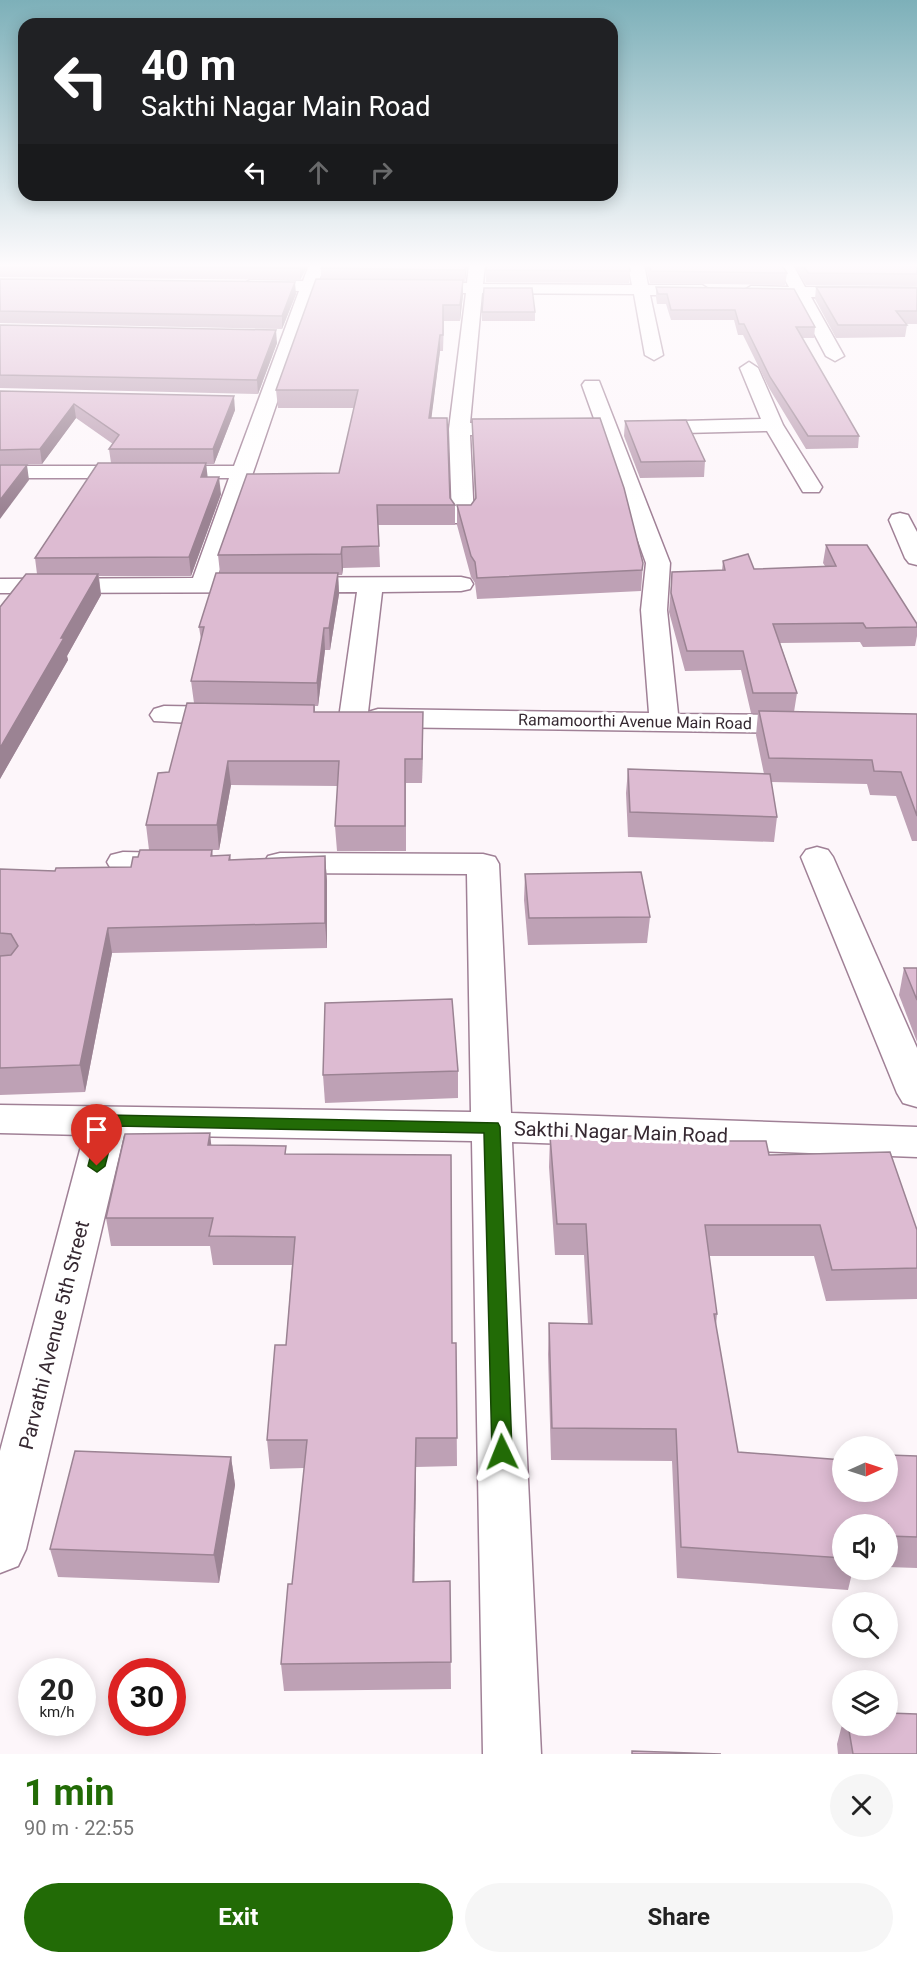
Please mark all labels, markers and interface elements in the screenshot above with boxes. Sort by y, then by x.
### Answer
text: 40 m [141,41,236,90]
icon: left [42,42,120,120]
text: Sakthi Nagar Main Road [141,91,430,123]
icon: left [239,156,272,189]
icon: ahead [302,156,335,189]
icon: right [365,156,398,189]
street label: Ramamoorthi Avenue Main Road [518,710,752,733]
pin [71,1104,122,1166]
icon: arrive [80,1113,113,1146]
street label: Sakthi Nagar Main Road [513,1116,729,1148]
street label: Parvathi Avenue 5th Street [14,1218,94,1452]
position arrow [470,1420,534,1484]
north arrow [832,1436,898,1502]
map controls [832,1436,898,1736]
button: sound [832,1514,898,1580]
button: search [832,1592,898,1658]
speed limit sign: 30 [108,1658,186,1736]
button: layers [832,1670,898,1736]
text: 20 [40,1672,74,1707]
text: km/h [39,1703,75,1721]
text: 1 min [24,1772,115,1814]
button: close [830,1774,893,1837]
text: 90 m · 22:55 [24,1816,134,1840]
button: Exit [24,1883,453,1952]
button: Share [465,1883,893,1952]

